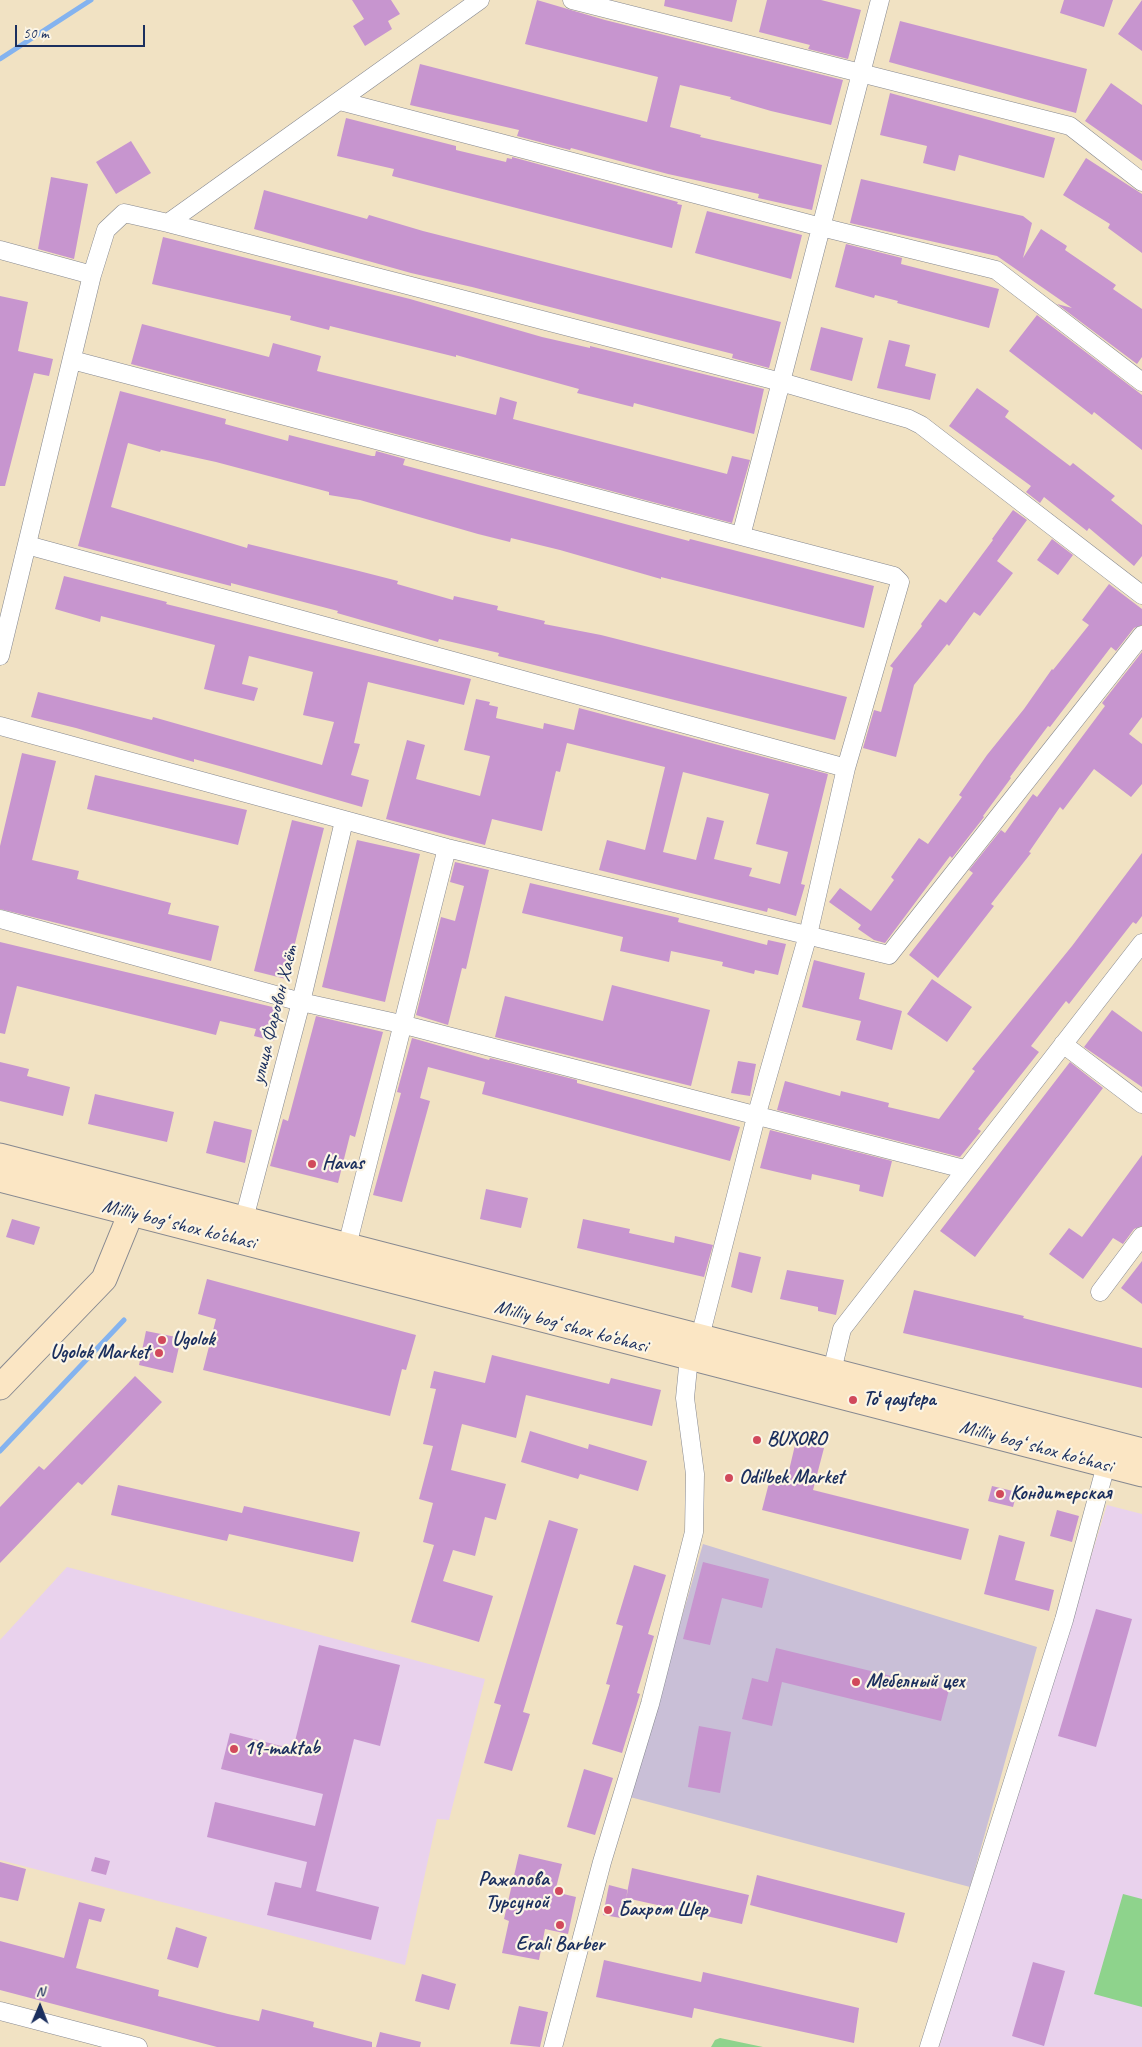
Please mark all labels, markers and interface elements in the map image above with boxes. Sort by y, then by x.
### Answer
scale bar [18,15,148,47]
text: 50 m [23,24,49,43]
street label: улица Фаровон Хаёт [246,943,304,1087]
place label: Havas [322,1152,364,1176]
marker: Havas [306,1158,318,1170]
street label: Milliy bog‘ shox ko‘chasi [100,1194,258,1256]
street label: Milliy bog‘ shox ko‘chasi [492,1295,650,1359]
place label: Ugolok [172,1328,215,1352]
marker: Ugolok [156,1334,168,1346]
place label: Ugolok Market [50,1341,149,1365]
marker: Ugolok Market [153,1347,165,1359]
place label: Toʻqaytepa [863,1388,936,1412]
marker: Toʻqaytepa [847,1394,859,1406]
street label: Milliy bog‘ shox ko‘chasi [957,1415,1115,1479]
place label: BUXORO [767,1428,826,1452]
marker: BUXORO [751,1434,763,1446]
place label: Odilbek Market [739,1466,844,1490]
marker: Odilbek Market [723,1472,735,1484]
place label: Кондитерская [1010,1482,1112,1506]
marker: Кондитерская [994,1488,1006,1500]
place label: Мебелный цех [866,1670,965,1694]
marker: Мебелный цех [850,1676,862,1688]
place label: 19-maktab [244,1737,320,1761]
marker: 19-maktab [228,1743,240,1755]
place label: Ражапова Турсуной [478,1868,549,1915]
marker: Ражапова Турсуной [553,1885,565,1897]
place label: Бахром Шер [618,1898,707,1922]
marker: Бахром Шер [602,1904,614,1916]
marker: Erali Barber [554,1919,566,1931]
place label: Erali Barber [516,1933,604,1957]
north arrow [15,1982,65,2032]
text: N [36,1983,45,2000]

